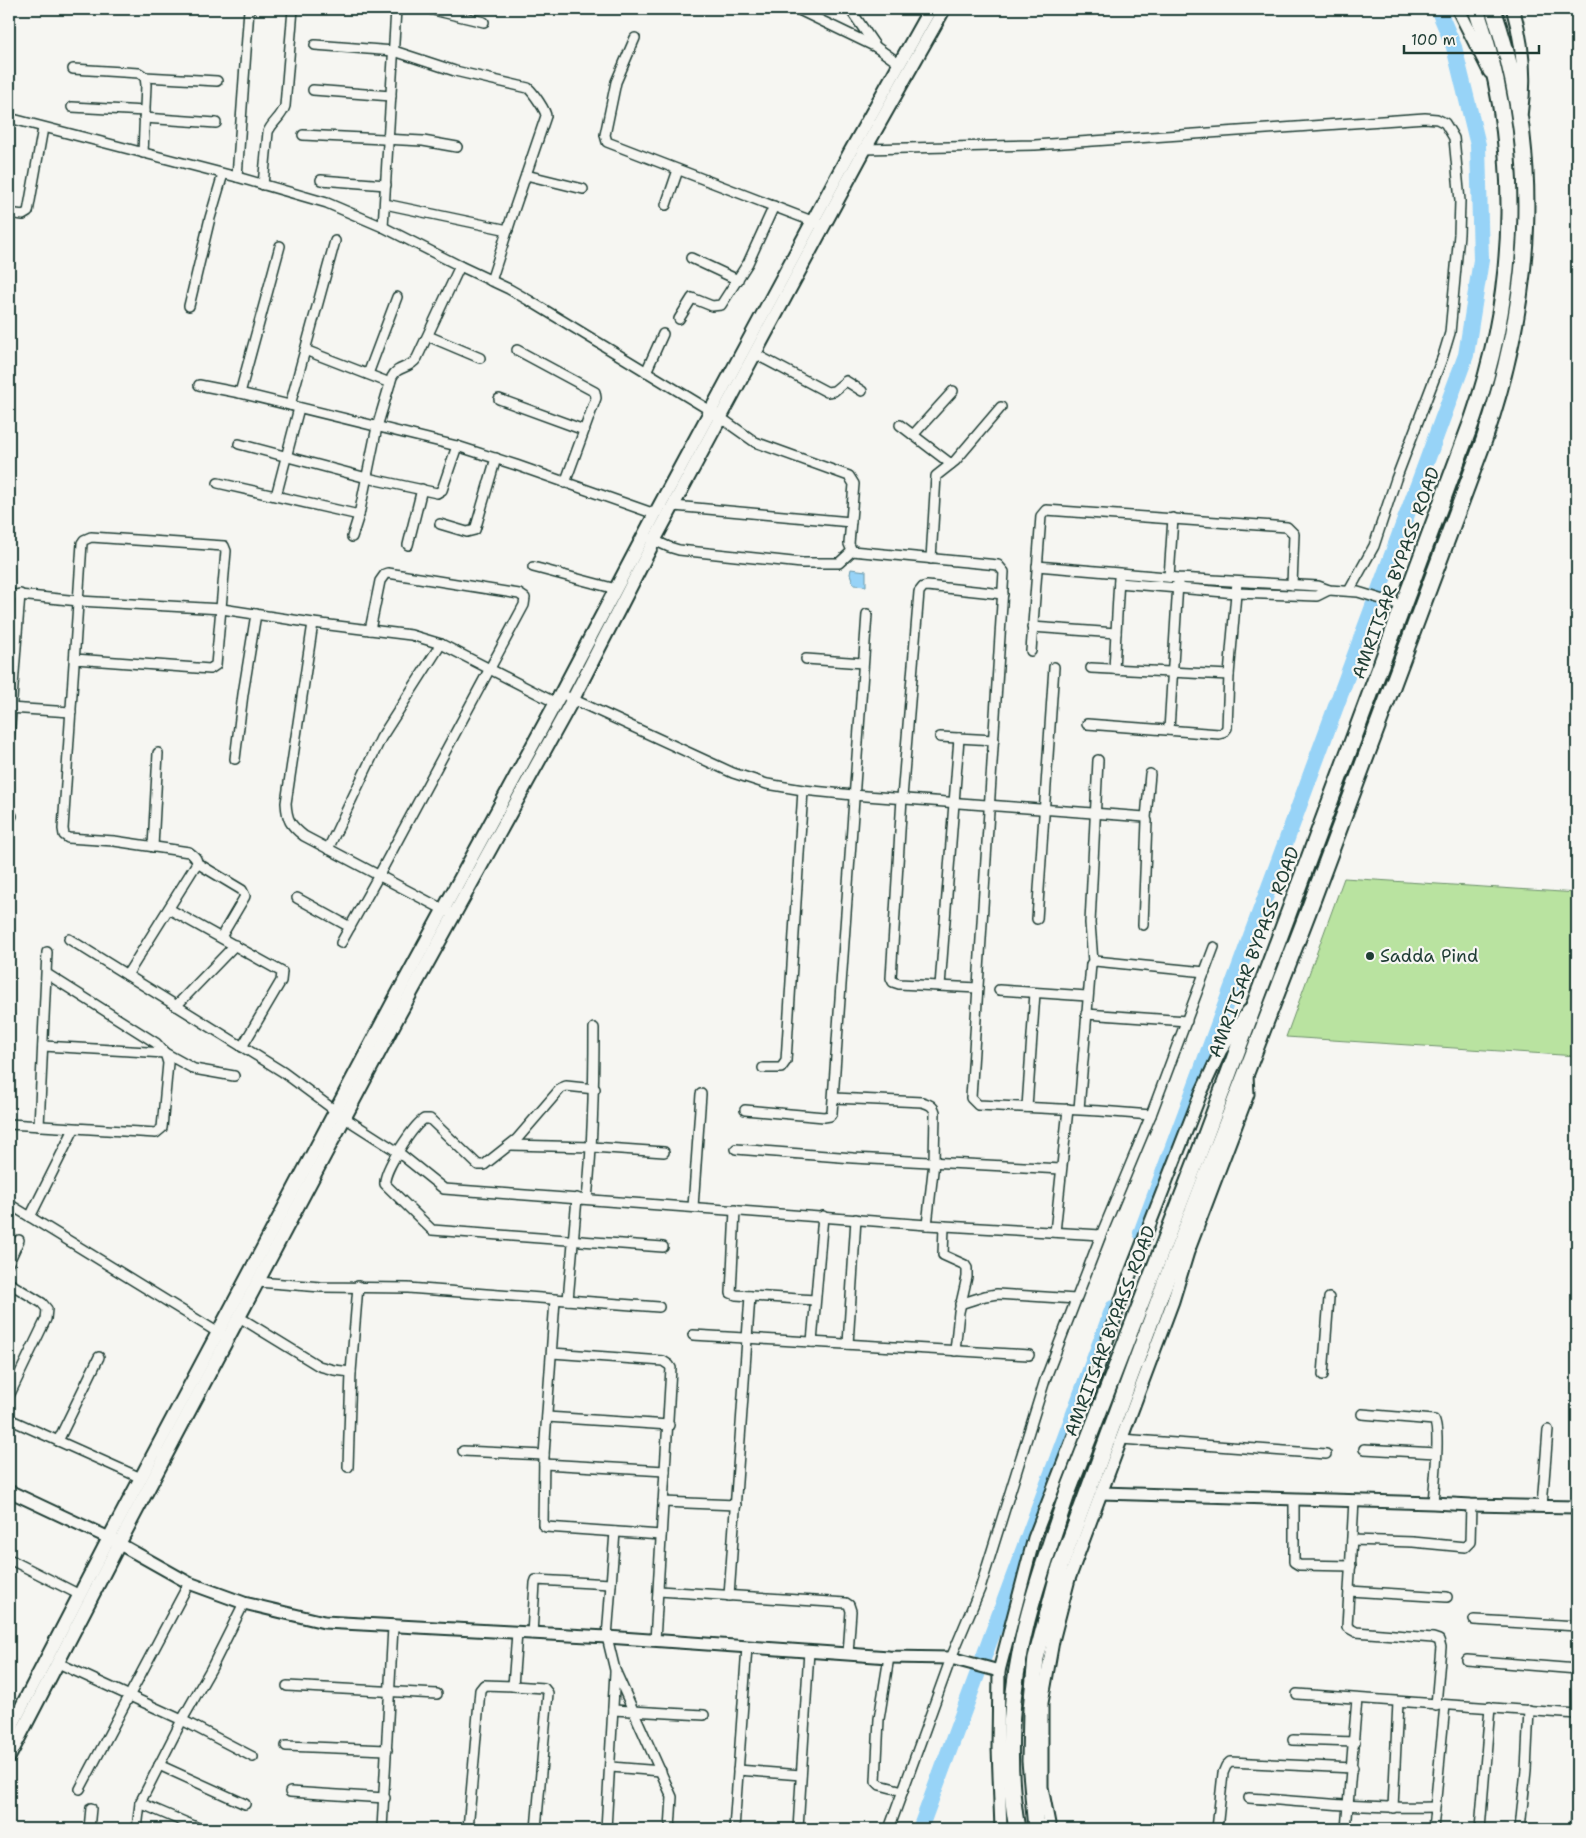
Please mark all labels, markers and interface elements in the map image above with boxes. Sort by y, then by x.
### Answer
scale bar [1404,22,1538,54]
text: 100 m [1411,30,1456,50]
street label: AMRITSAR BYPASS ROAD [1346,464,1446,682]
street label: AMRITSAR BYPASS ROAD [1203,843,1305,1061]
place label: Sadda Pind [1380,944,1478,968]
marker: Sadda Pind [1364,950,1376,962]
street label: AMRITSAR BYPASS ROAD [1059,1222,1161,1440]

